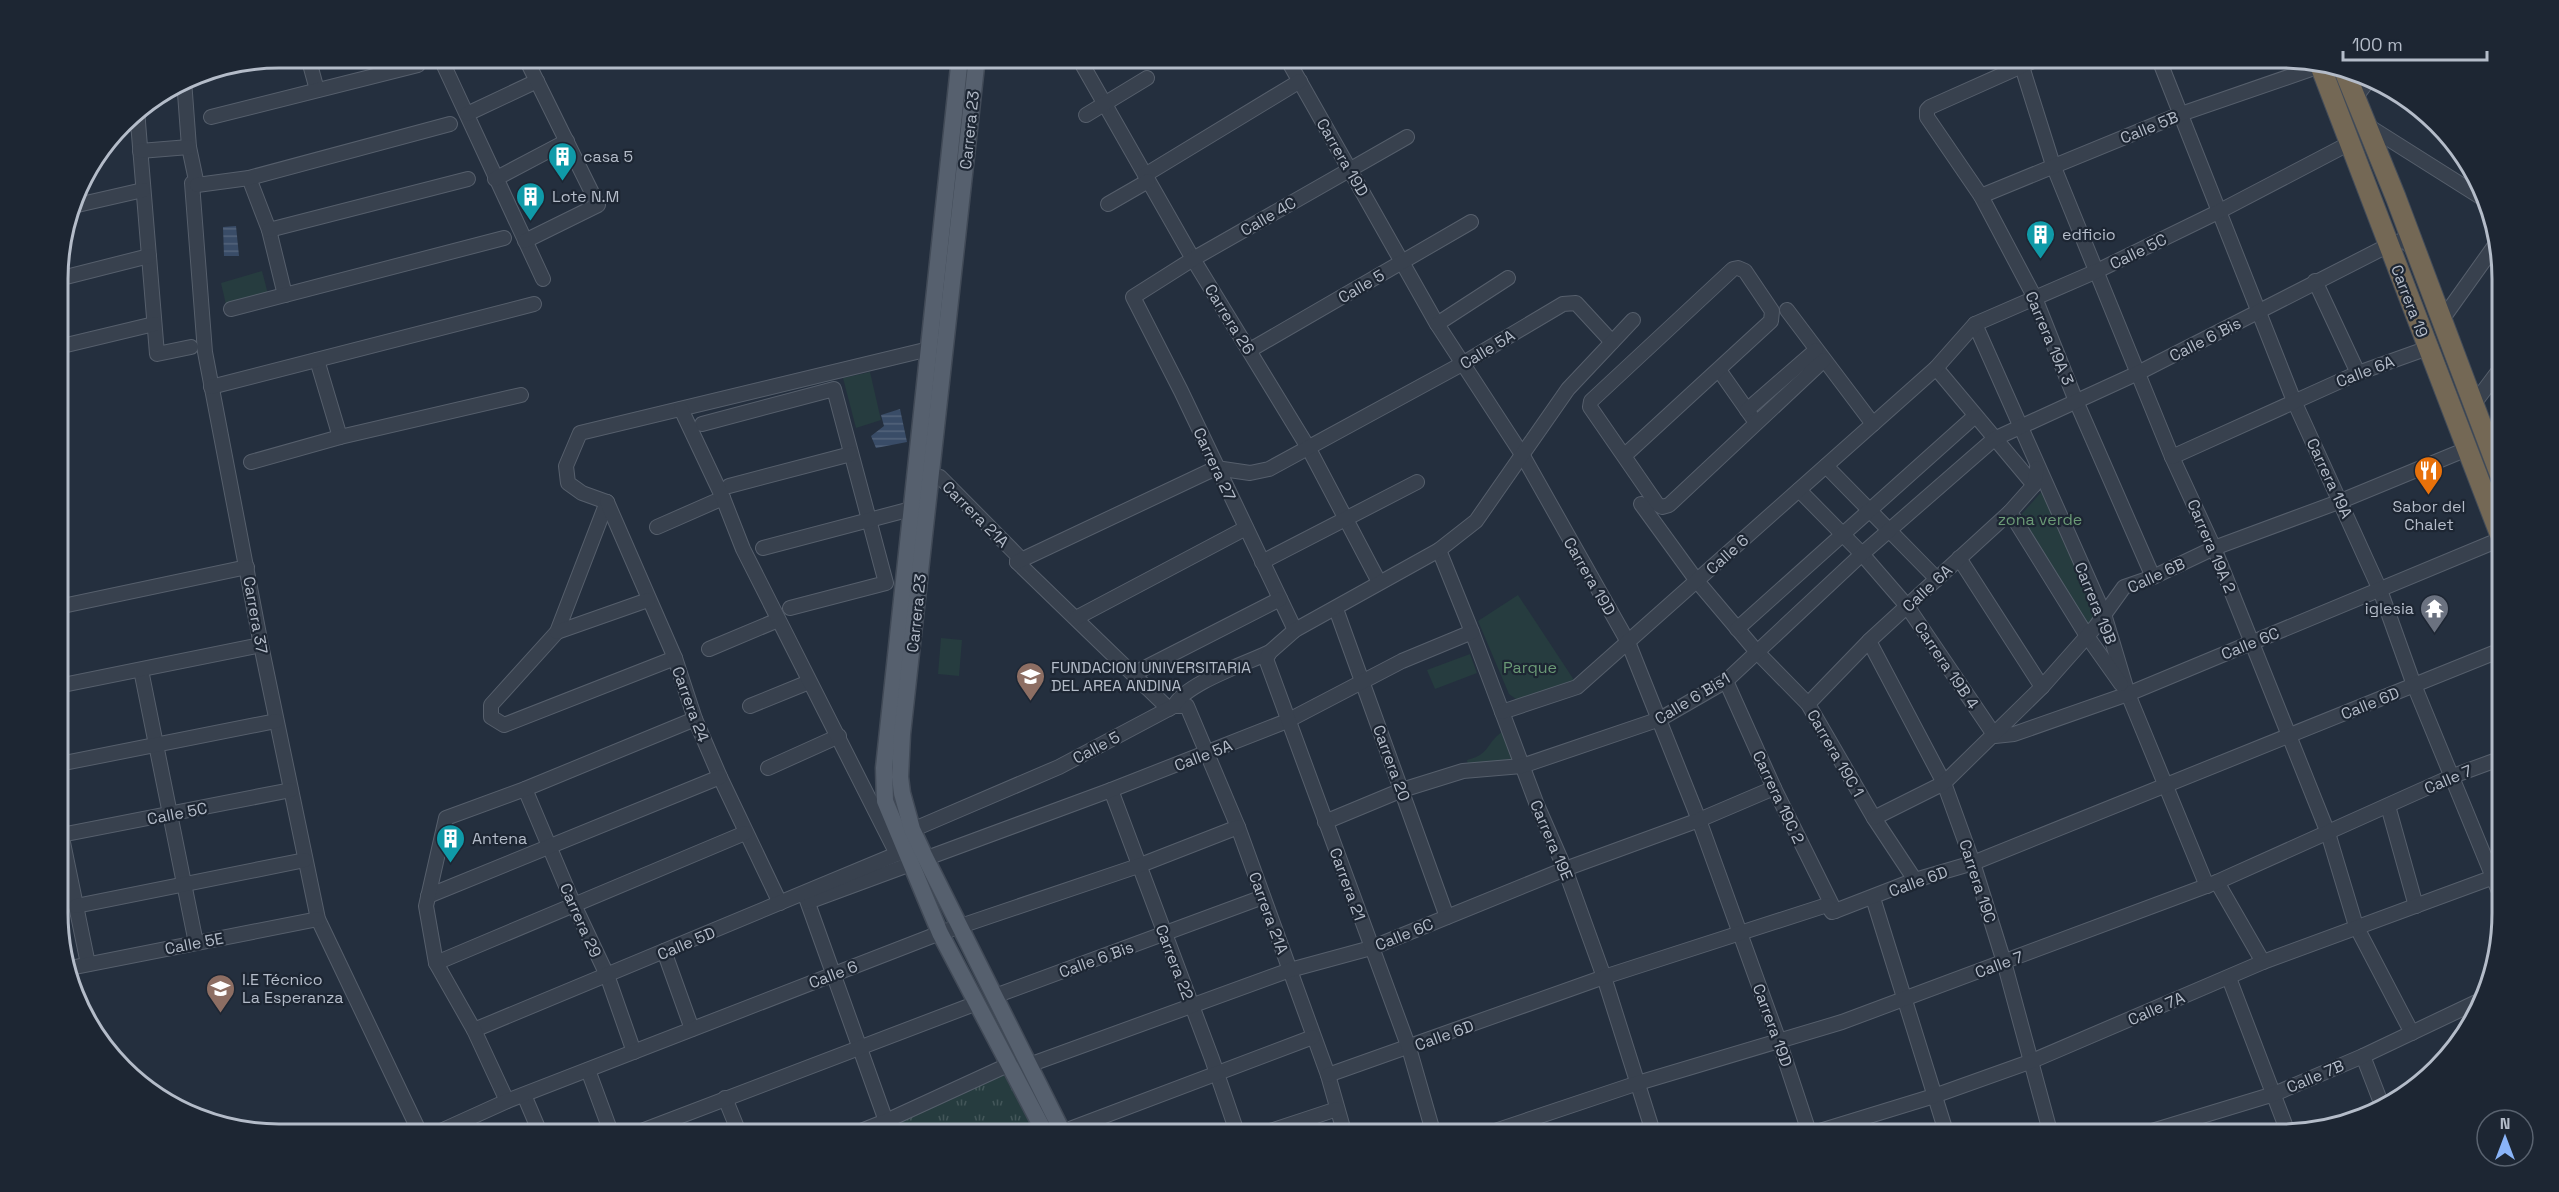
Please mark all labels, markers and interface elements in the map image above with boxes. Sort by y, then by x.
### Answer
scale bar [2343,24,2487,62]
text: 100 m [2352,33,2403,56]
street label: Carrera 23 [955,90,984,170]
street label: Calle 5B [2117,106,2181,149]
street label: Carrera 19D [1312,114,1373,200]
building icon: casa 5 [546,140,578,182]
place label: casa 5 [583,146,633,167]
building icon: Lote N.M [515,180,547,222]
place label: Lote N.M [552,186,619,207]
street label: Calle 4C [1237,192,1300,241]
building icon: edficio [2025,218,2057,260]
place label: edficio [2062,224,2116,245]
street label: Calle 5C [2106,229,2170,274]
street label: Carrera 19 [2386,262,2433,341]
street label: Calle 5 [1334,265,1388,308]
street label: Carrera 26 [1200,280,1259,358]
street label: Carrera 19A 3 [2020,288,2079,388]
street label: Calle 6 Bis [2166,312,2245,366]
street label: Calle 5A [1456,325,1519,374]
street label: Calle 6A [2333,351,2397,392]
street label: Carrera 27 [1188,424,1241,504]
street label: Carrera 19A [2302,435,2357,522]
restaurant icon: Sabor del Chalet [2413,454,2445,496]
street label: Carrera 21A [938,476,1014,552]
street label: Carrera 19A 2 [2182,496,2241,596]
place label: Sabor del Chalet [2392,496,2466,535]
park label: zona verde [1998,509,2082,530]
street label: Calle 6 [1701,530,1753,579]
street label: Carrera 19D [1559,533,1620,619]
street label: Calle 6B [2124,553,2188,598]
street label: Carrera 19B [2070,559,2122,647]
street label: Calle 6A [1898,560,1957,617]
street label: Carrera 23 [902,573,931,653]
street label: Carrera 37 [238,575,273,656]
temple icon: iglesia [2419,592,2451,634]
place label: iglesia [2365,598,2414,619]
street label: Carrera 19B 4 [1910,618,1984,713]
street label: Calle 6C [2218,622,2282,665]
place label: FUNDACION UNIVERSITARIA DEL AREA ANDINA [1051,657,1251,696]
park label: Parque [1503,657,1557,678]
school or university icon: FUNDACION UNIVERSITARIA DEL AREA ANDINA [1014,660,1046,702]
street label: Carrera 24 [667,663,714,745]
street label: Calle 6 Bis1 [1651,668,1734,729]
street label: Calle 6D [2338,682,2403,725]
street label: Carrera 19C 1 [1802,706,1869,801]
street label: Carrera 20 [1368,722,1415,804]
street label: Calle 5 [1069,726,1123,769]
street label: Calle 5A [1171,735,1235,776]
street label: Carrera 19C 2 [1748,747,1809,847]
street label: Calle 7 [2421,760,2475,799]
street label: Calle 5C [145,797,209,830]
street label: Carrera 19E [1525,797,1578,884]
building icon: Antena [435,822,467,864]
place label: Antena [472,828,527,849]
street label: Carrera 19C [1954,837,2001,926]
street label: Carrera 21 [1325,845,1370,924]
street label: Calle 6D [1886,861,1951,902]
street label: Carrera 21A [1244,869,1293,957]
street label: Carrera 29 [555,880,606,961]
street label: Calle 6C [1372,913,1436,956]
street label: Carrera 22 [1151,921,1199,1003]
street label: Calle 5D [654,922,718,965]
street label: Calle 5E [163,928,225,959]
street label: Calle 6 Bis [1056,936,1136,983]
street label: Calle 7 [1972,946,2026,983]
street label: Calle 6 [806,956,861,993]
place label: I.E Técnico La Esperanza [242,969,344,1008]
school or university icon: I.E Técnico La Esperanza [205,972,237,1014]
street label: Carrera 19D [1748,981,1797,1070]
street label: Calle 7A [2125,987,2188,1030]
street label: Calle 6D [1412,1015,1477,1056]
street label: Calle 7B [2283,1055,2347,1098]
north arrow [2475,1108,2535,1168]
text: N [2500,1113,2510,1134]

